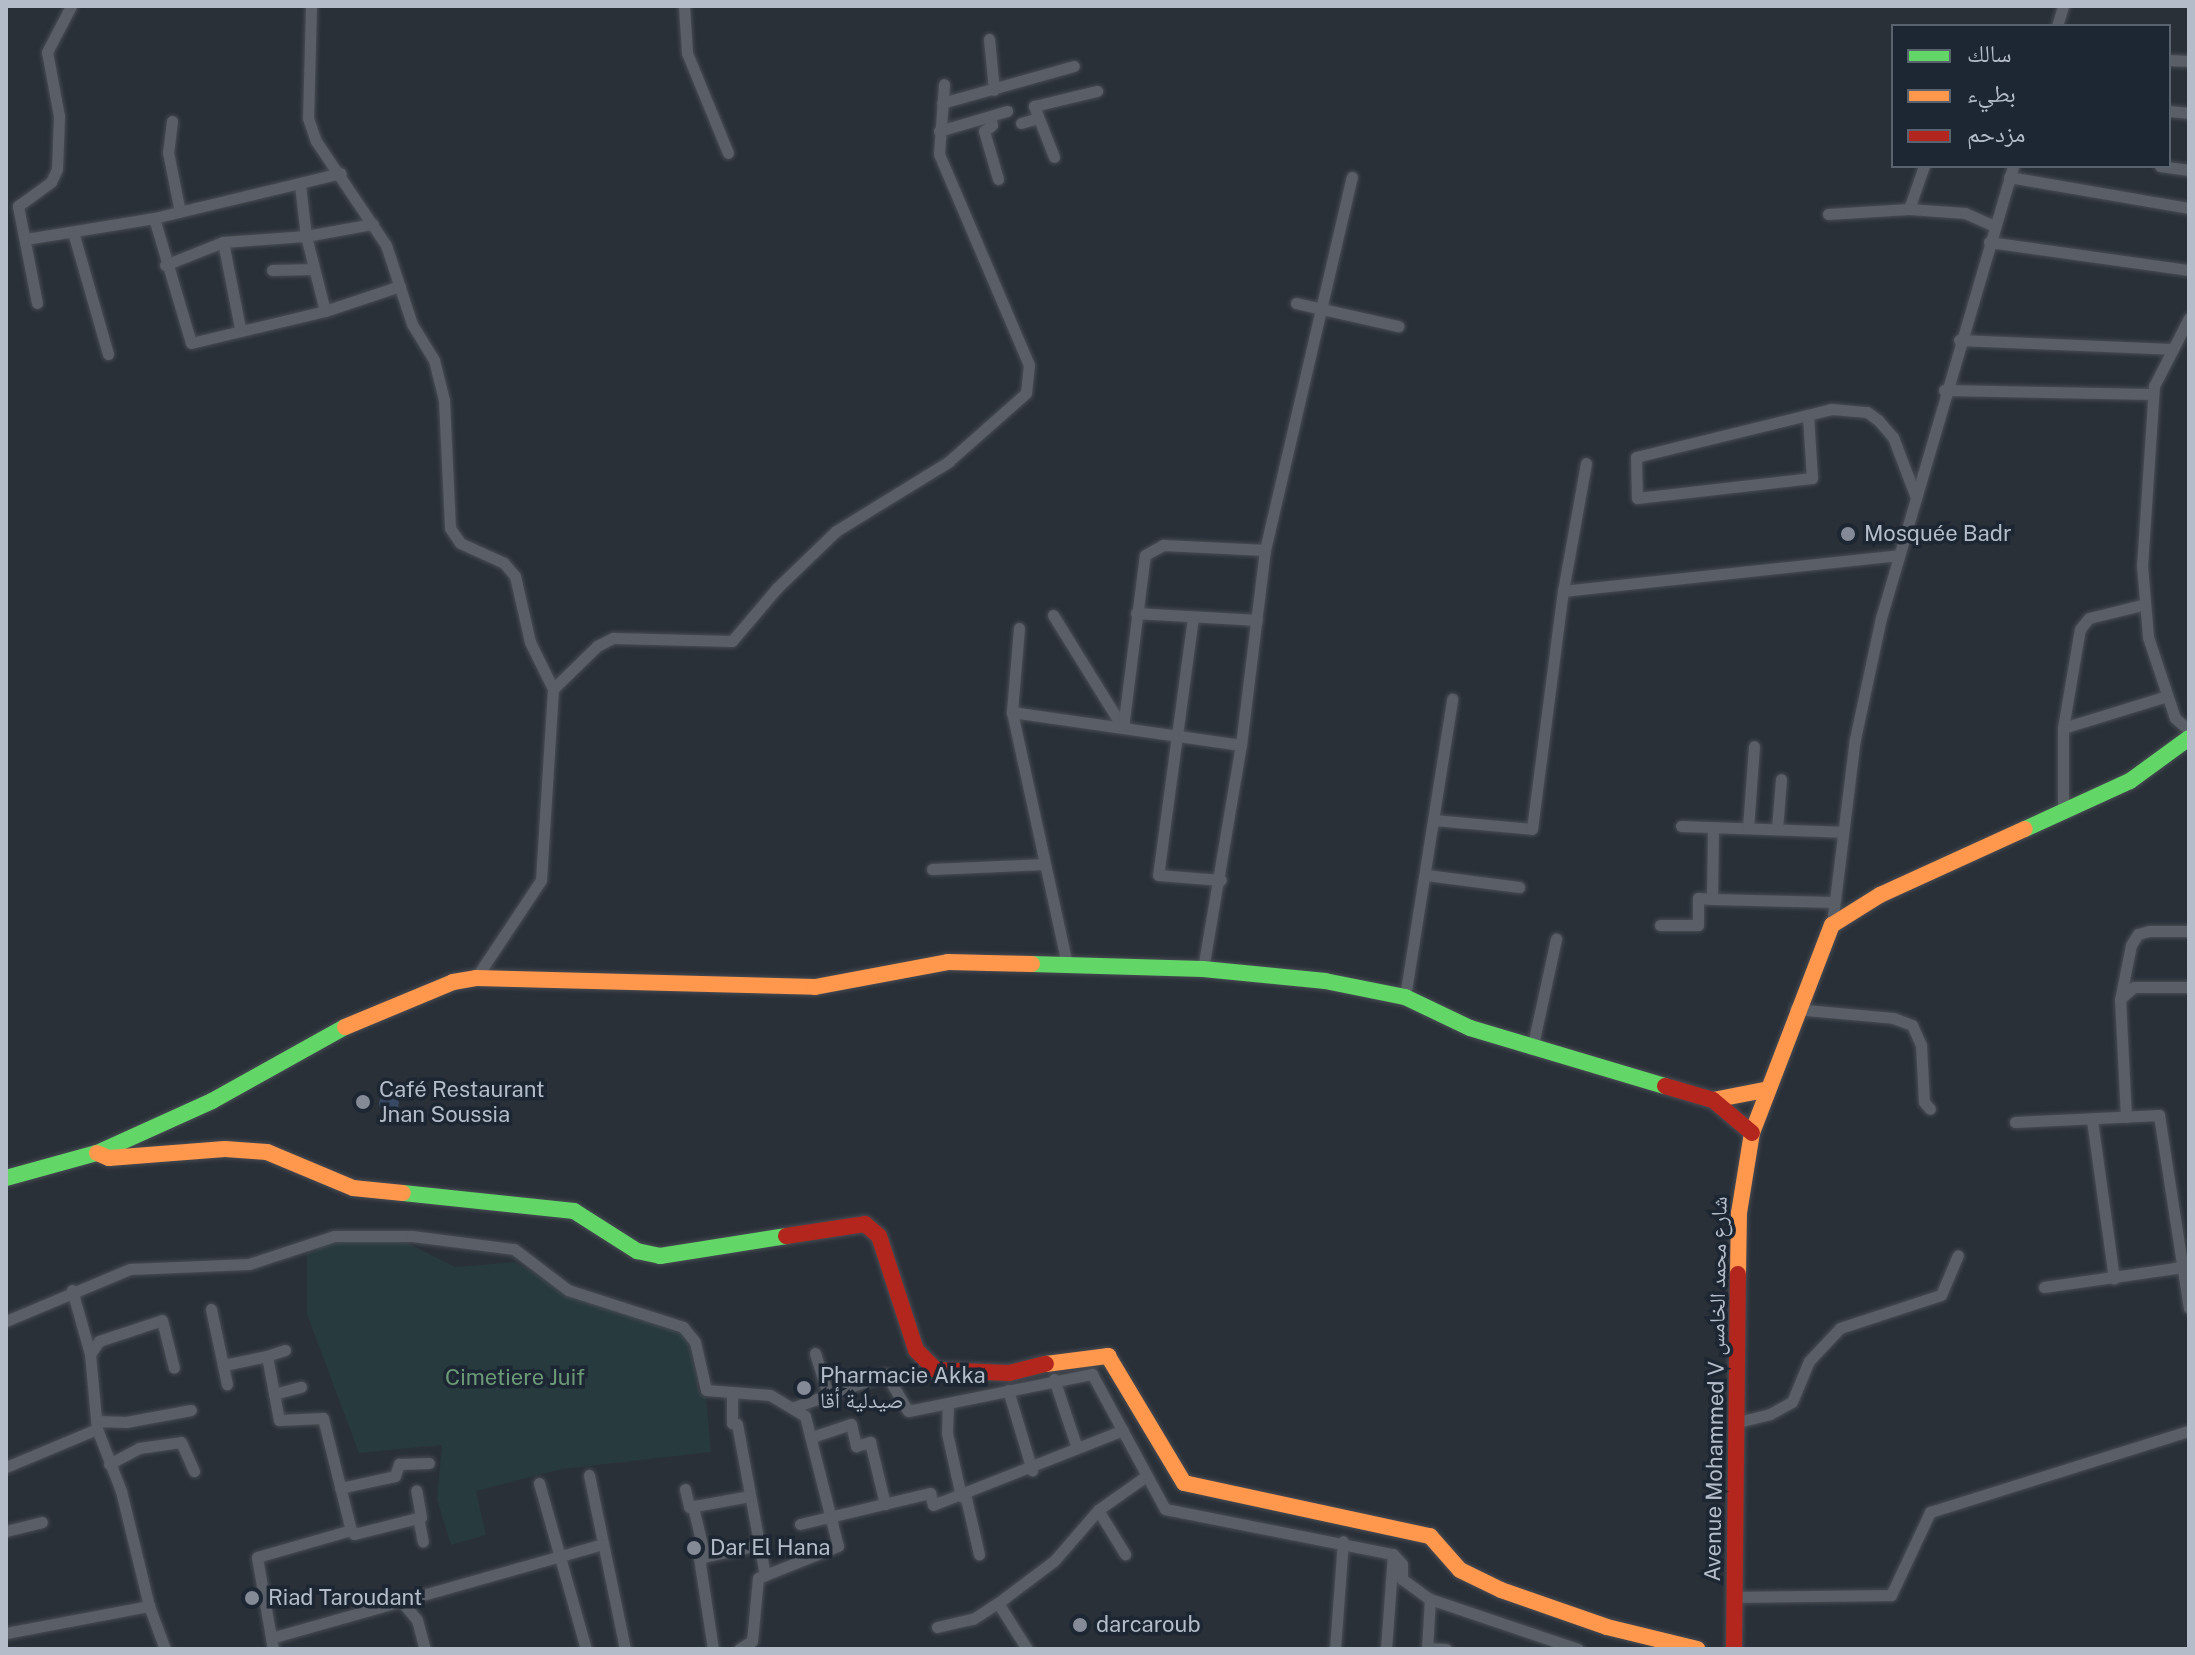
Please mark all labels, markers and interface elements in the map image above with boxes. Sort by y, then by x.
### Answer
legend [1891,24,2171,168]
text: سالك [1967,39,2012,67]
text: بطيء [1967,79,2016,107]
text: مزدحم [1967,119,2026,147]
place label: Mosquée Badr [1864,521,2012,547]
marker: Mosquée Badr [1839,525,1857,543]
place label: Café Restaurant Jnan Soussia [379,1076,545,1128]
marker: Café Restaurant Jnan Soussia [354,1093,372,1111]
street label: Avenue Mohammed V شارع محمد الخامس [1699,1196,1733,1582]
place label: Pharmacie Akka صيدلية أقا [820,1362,986,1414]
park label: Cimetiere Juif [445,1365,585,1391]
marker: Pharmacie Akka صيدلية أقا [795,1379,813,1397]
place label: Dar El Hana [710,1535,831,1561]
marker: Dar El Hana [685,1539,703,1557]
place label: Riad Taroudant [268,1585,422,1611]
marker: Riad Taroudant [243,1589,261,1607]
place label: darcaroub [1096,1612,1201,1638]
marker: darcaroub [1071,1616,1089,1634]

